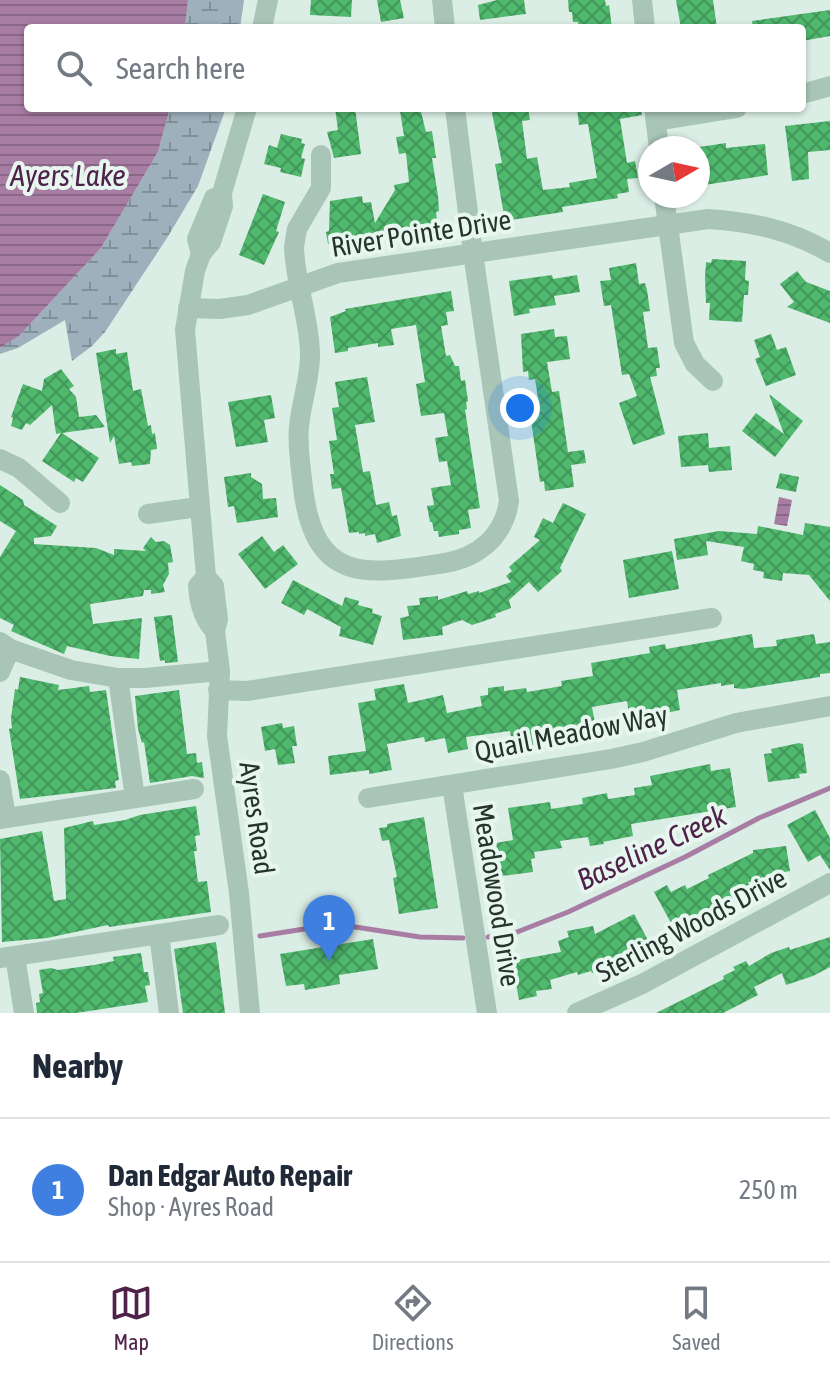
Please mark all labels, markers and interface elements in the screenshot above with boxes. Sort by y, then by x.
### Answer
search box [24,24,806,112]
icon: search [52,46,96,90]
text: Search here [116,51,245,85]
north arrow [638,136,710,208]
water label: Ayers Lake [9,158,126,192]
street label: River Pointe Drive [329,203,513,263]
your location [500,388,540,428]
street label: Quail Meadow Way [472,699,670,767]
street label: Ayres Road [233,760,281,876]
water label: Baseline Creek [572,797,732,896]
street label: Meadowood Drive [467,801,527,989]
street label: Sterling Woods Drive [590,861,792,989]
pin: 1 [303,895,355,961]
text: Nearby [32,1046,123,1085]
text: Dan Edgar Auto Repair [108,1158,352,1192]
text: 1 [52,1175,64,1205]
text: 250 m [739,1175,798,1205]
text: Shop · Ayres Road [108,1192,274,1222]
tab: Map [109,1281,153,1355]
tab: Directions [372,1281,454,1355]
tab: Saved [672,1281,721,1355]

